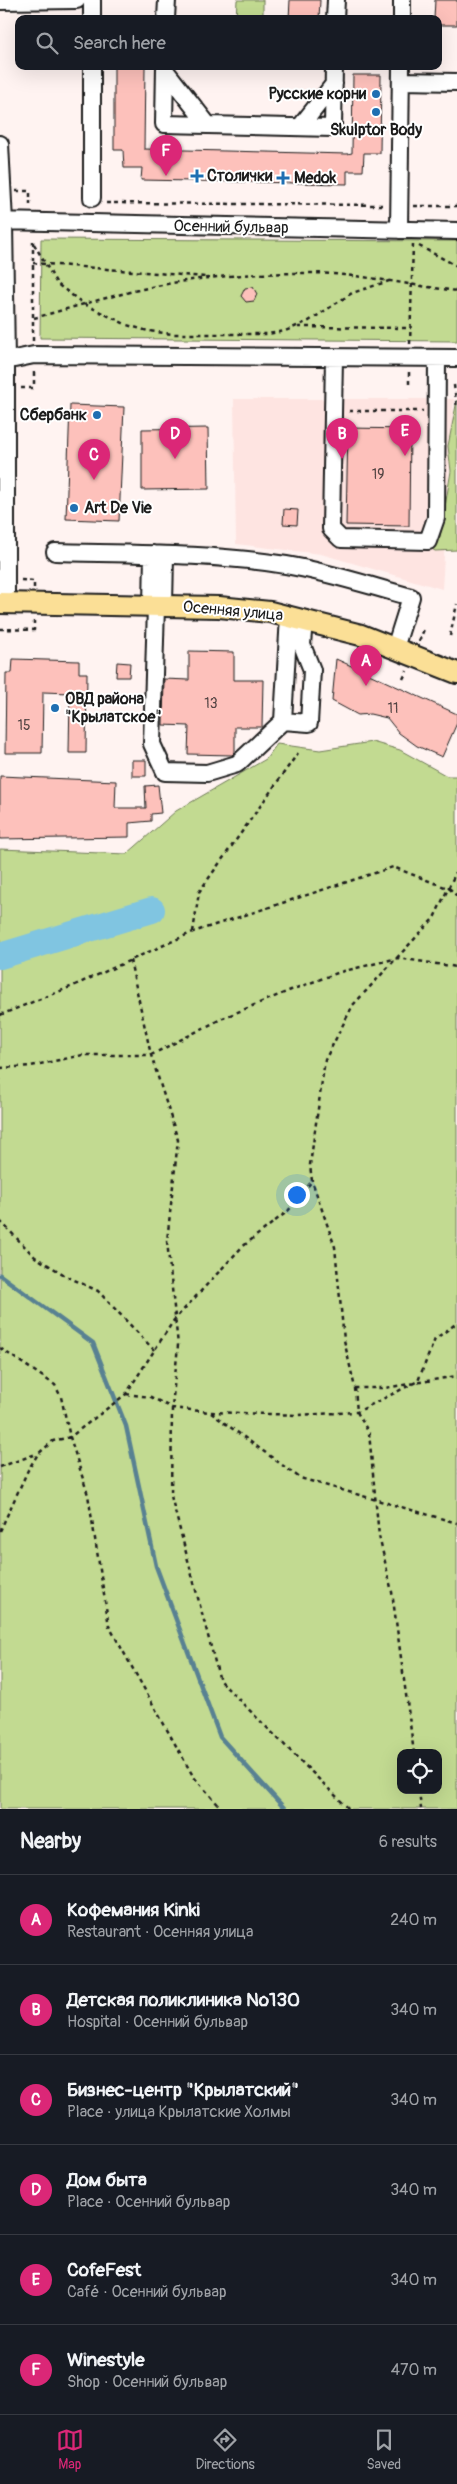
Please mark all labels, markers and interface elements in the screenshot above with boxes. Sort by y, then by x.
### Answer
search box [15,15,442,70]
icon: search [33,29,61,57]
text: Search here [73,31,166,55]
place label: Русские корни [269,84,367,104]
marker: Русские корни [370,88,382,100]
marker: Skulptor Body [370,106,382,118]
place label: Skulptor Body [330,120,422,140]
pin: F [150,135,182,176]
place label: Столички [207,166,273,186]
place label: Medok [294,168,337,188]
marker: Столички [191,170,203,182]
marker: Medok [276,171,290,185]
street label: Осенний бульвар [173,216,289,238]
place label: Сбербанк [20,405,87,425]
marker: Сбербанк [91,409,103,421]
pin: E [389,415,421,456]
pin: D [159,418,191,459]
pin: B [326,418,358,459]
pin: C [78,439,110,480]
house number: 19 [372,466,384,483]
place label: Art De Vie [84,498,153,518]
marker: Art De Vie [68,502,80,514]
street label: Осенняя улица [182,597,284,625]
pin: A [350,645,382,686]
place label: ОВД района "Крылатское" [65,689,162,727]
house number: 13 [204,695,218,712]
house number: 11 [388,700,398,717]
marker: ОВД района "Крылатское" [49,702,61,714]
house number: 15 [17,717,31,734]
your location [284,1182,310,1208]
map controls [397,1749,442,1794]
button: locate [397,1749,442,1794]
text: Nearby [20,1828,81,1855]
text: 6 results [379,1832,437,1852]
text: Кофемания Kinki [67,1898,200,1922]
text: A [31,1910,41,1930]
text: 240 m [390,1910,437,1930]
text: Restaurant · Осенняя улица [67,1922,254,1942]
text: Детская поликлиника №130 [67,1988,300,2012]
text: B [31,2000,41,2020]
text: 340 m [390,2000,437,2020]
text: Hospital · Осенний бульвар [67,2012,248,2032]
text: Бизнес-центр "Крылатский" [67,2078,299,2102]
text: C [31,2090,41,2110]
text: 340 m [390,2090,437,2110]
text: Place · улица Крылатские Холмы [67,2102,291,2122]
text: Дом быта [67,2168,147,2192]
text: D [31,2180,41,2200]
text: 340 m [390,2180,437,2200]
text: Place · Осенний бульвар [67,2192,230,2212]
text: CofeFest [67,2258,141,2282]
text: E [32,2270,40,2290]
text: 340 m [390,2270,437,2290]
text: Café · Осенний бульвар [67,2282,227,2302]
text: Winestyle [67,2348,145,2372]
text: F [31,2360,41,2380]
text: 470 m [391,2360,437,2380]
text: Shop · Осенний бульвар [67,2372,227,2392]
tab: Map [56,2426,84,2473]
tab: Directions [195,2426,255,2473]
tab: Saved [366,2426,401,2473]

